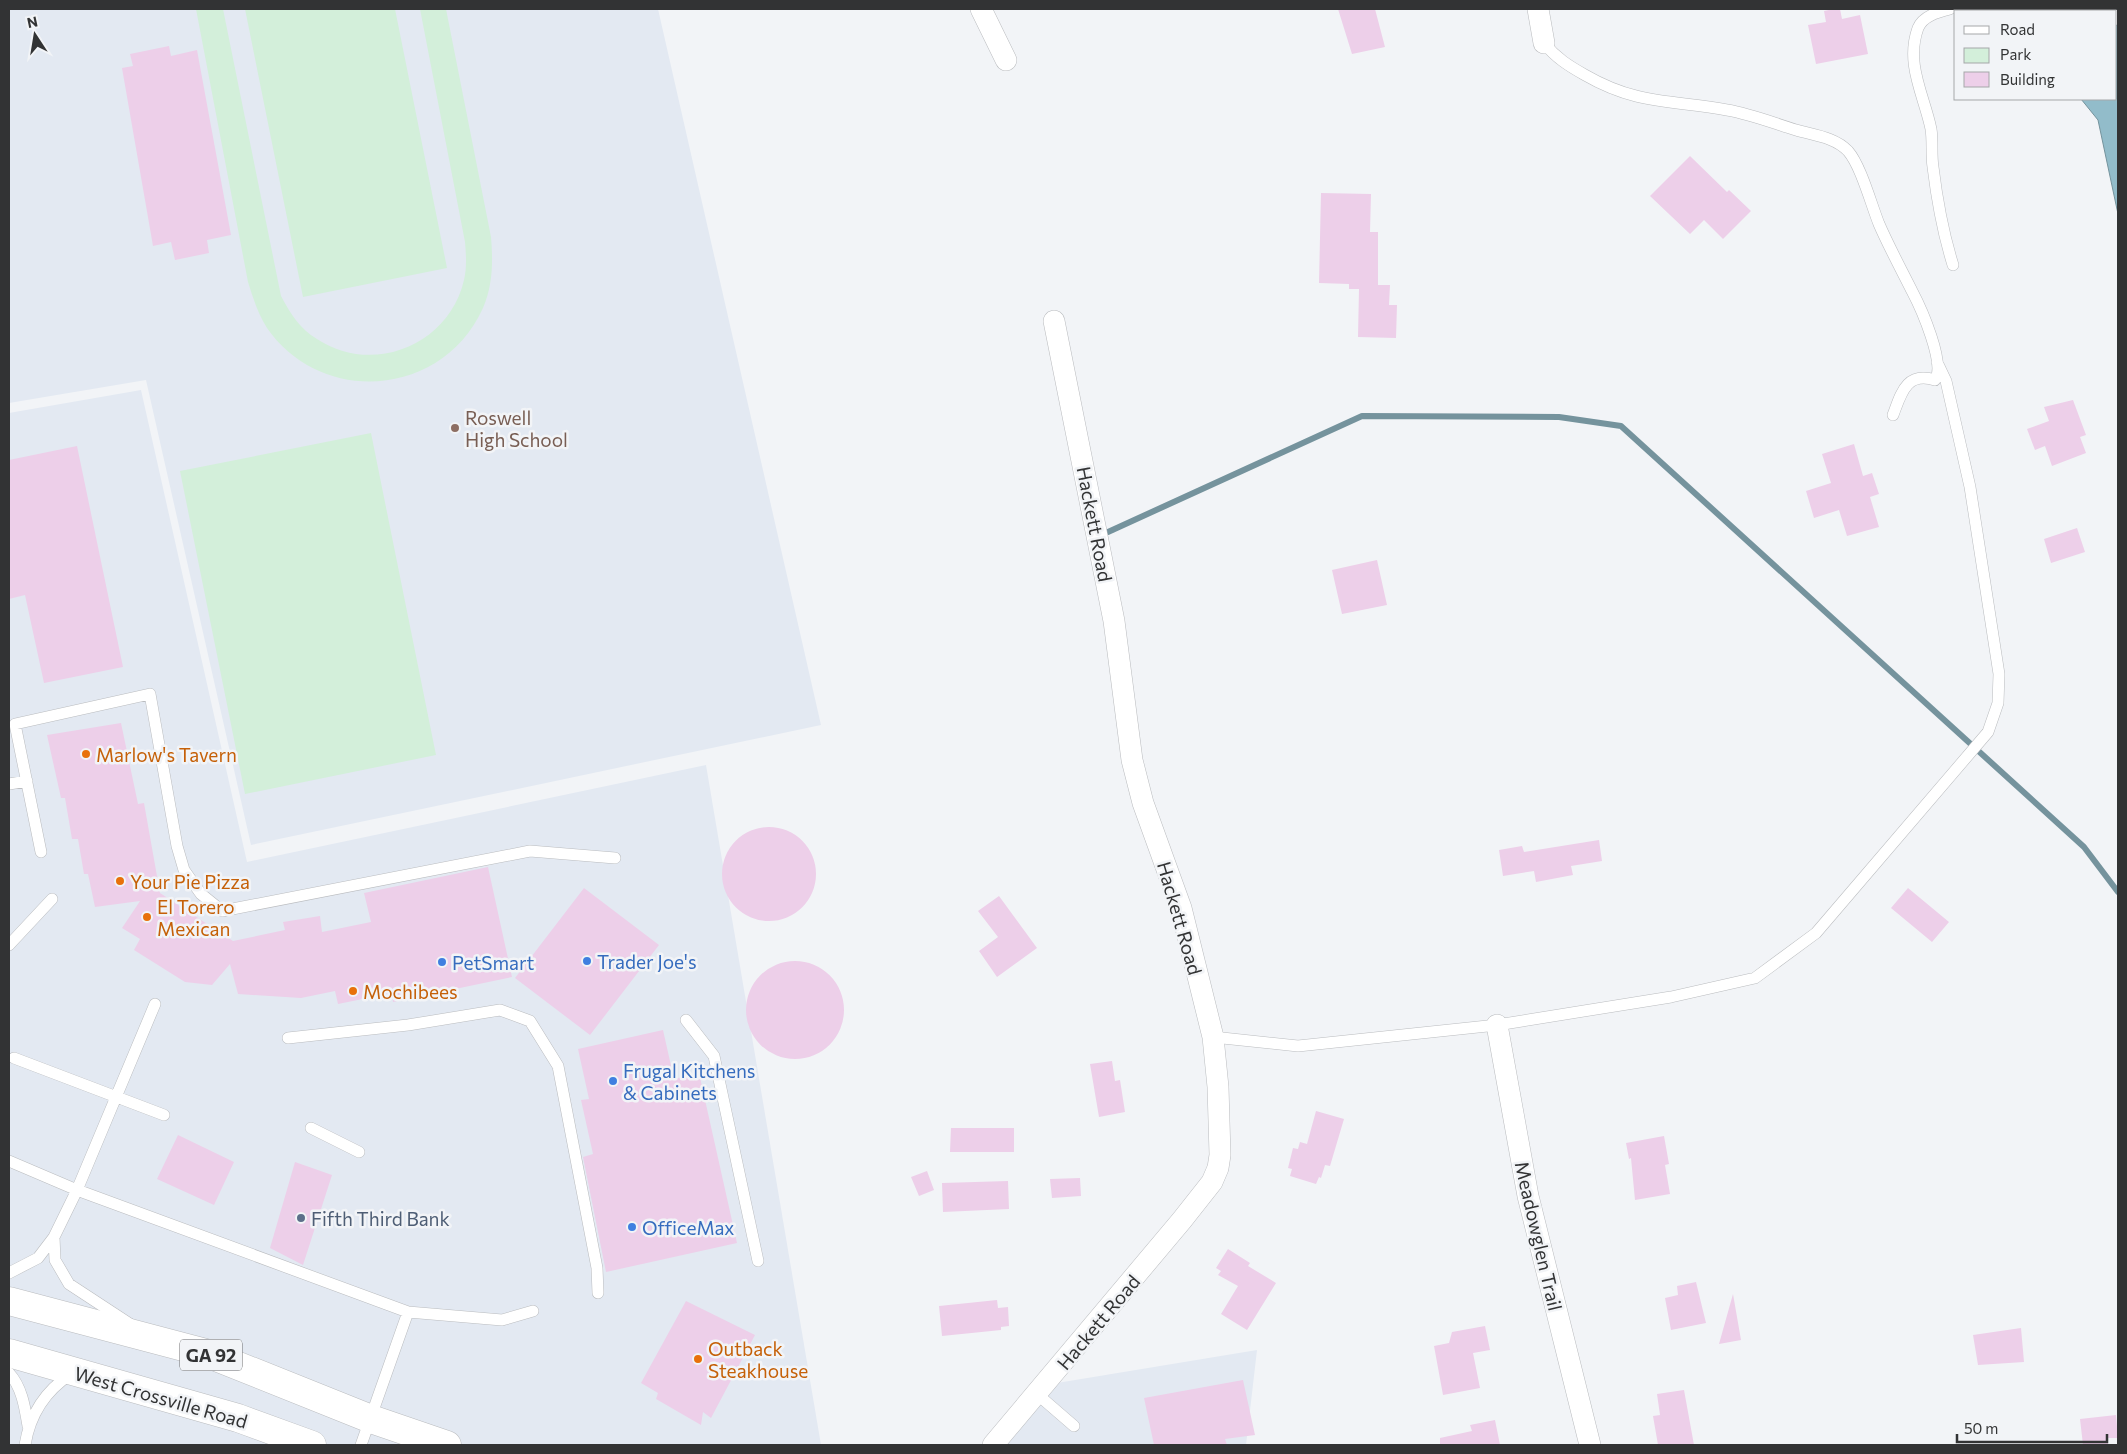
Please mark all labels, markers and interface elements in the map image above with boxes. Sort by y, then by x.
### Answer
north arrow [10,10,60,60]
legend [1954,10,2117,100]
text: N [25,12,39,31]
text: Road [2000,20,2035,38]
text: Park [2000,45,2031,63]
text: Building [2000,70,2055,88]
place label: Roswell High School [465,406,568,451]
marker: Roswell High School [449,422,461,434]
street label: Hackett Road [1073,464,1117,584]
place label: Marlow's Tavern [96,743,237,766]
marker: Marlow's Tavern [80,748,92,760]
street label: Hackett Road [1153,859,1207,977]
place label: Your Pie Pizza [130,870,250,893]
marker: Your Pie Pizza [114,875,126,887]
place label: El Torero Mexican [157,895,235,940]
marker: El Torero Mexican [141,911,153,923]
place label: Trader Joe's [597,950,697,973]
place label: PetSmart [452,951,535,974]
marker: Trader Joe's [581,955,593,967]
marker: PetSmart [436,956,448,968]
place label: Mochibees [363,980,458,1003]
marker: Mochibees [347,985,359,997]
place label: Frugal Kitchens & Cabinets [623,1059,756,1104]
marker: Frugal Kitchens & Cabinets [607,1075,619,1087]
street label: Meadowglen Trail [1511,1159,1567,1313]
place label: Fifth Third Bank [311,1207,450,1230]
marker: Fifth Third Bank [295,1212,307,1224]
place label: OfficeMax [642,1216,734,1239]
marker: OfficeMax [626,1221,638,1233]
street label: Hackett Road [1052,1270,1144,1374]
place label: Outback Steakhouse [708,1337,808,1382]
road number: GA 92 [180,1340,242,1370]
marker: Outback Steakhouse [692,1353,704,1365]
street label: West Crossville Road [72,1361,250,1433]
scale bar [1957,1412,2107,1444]
text: 50 m [1964,1419,1998,1437]

